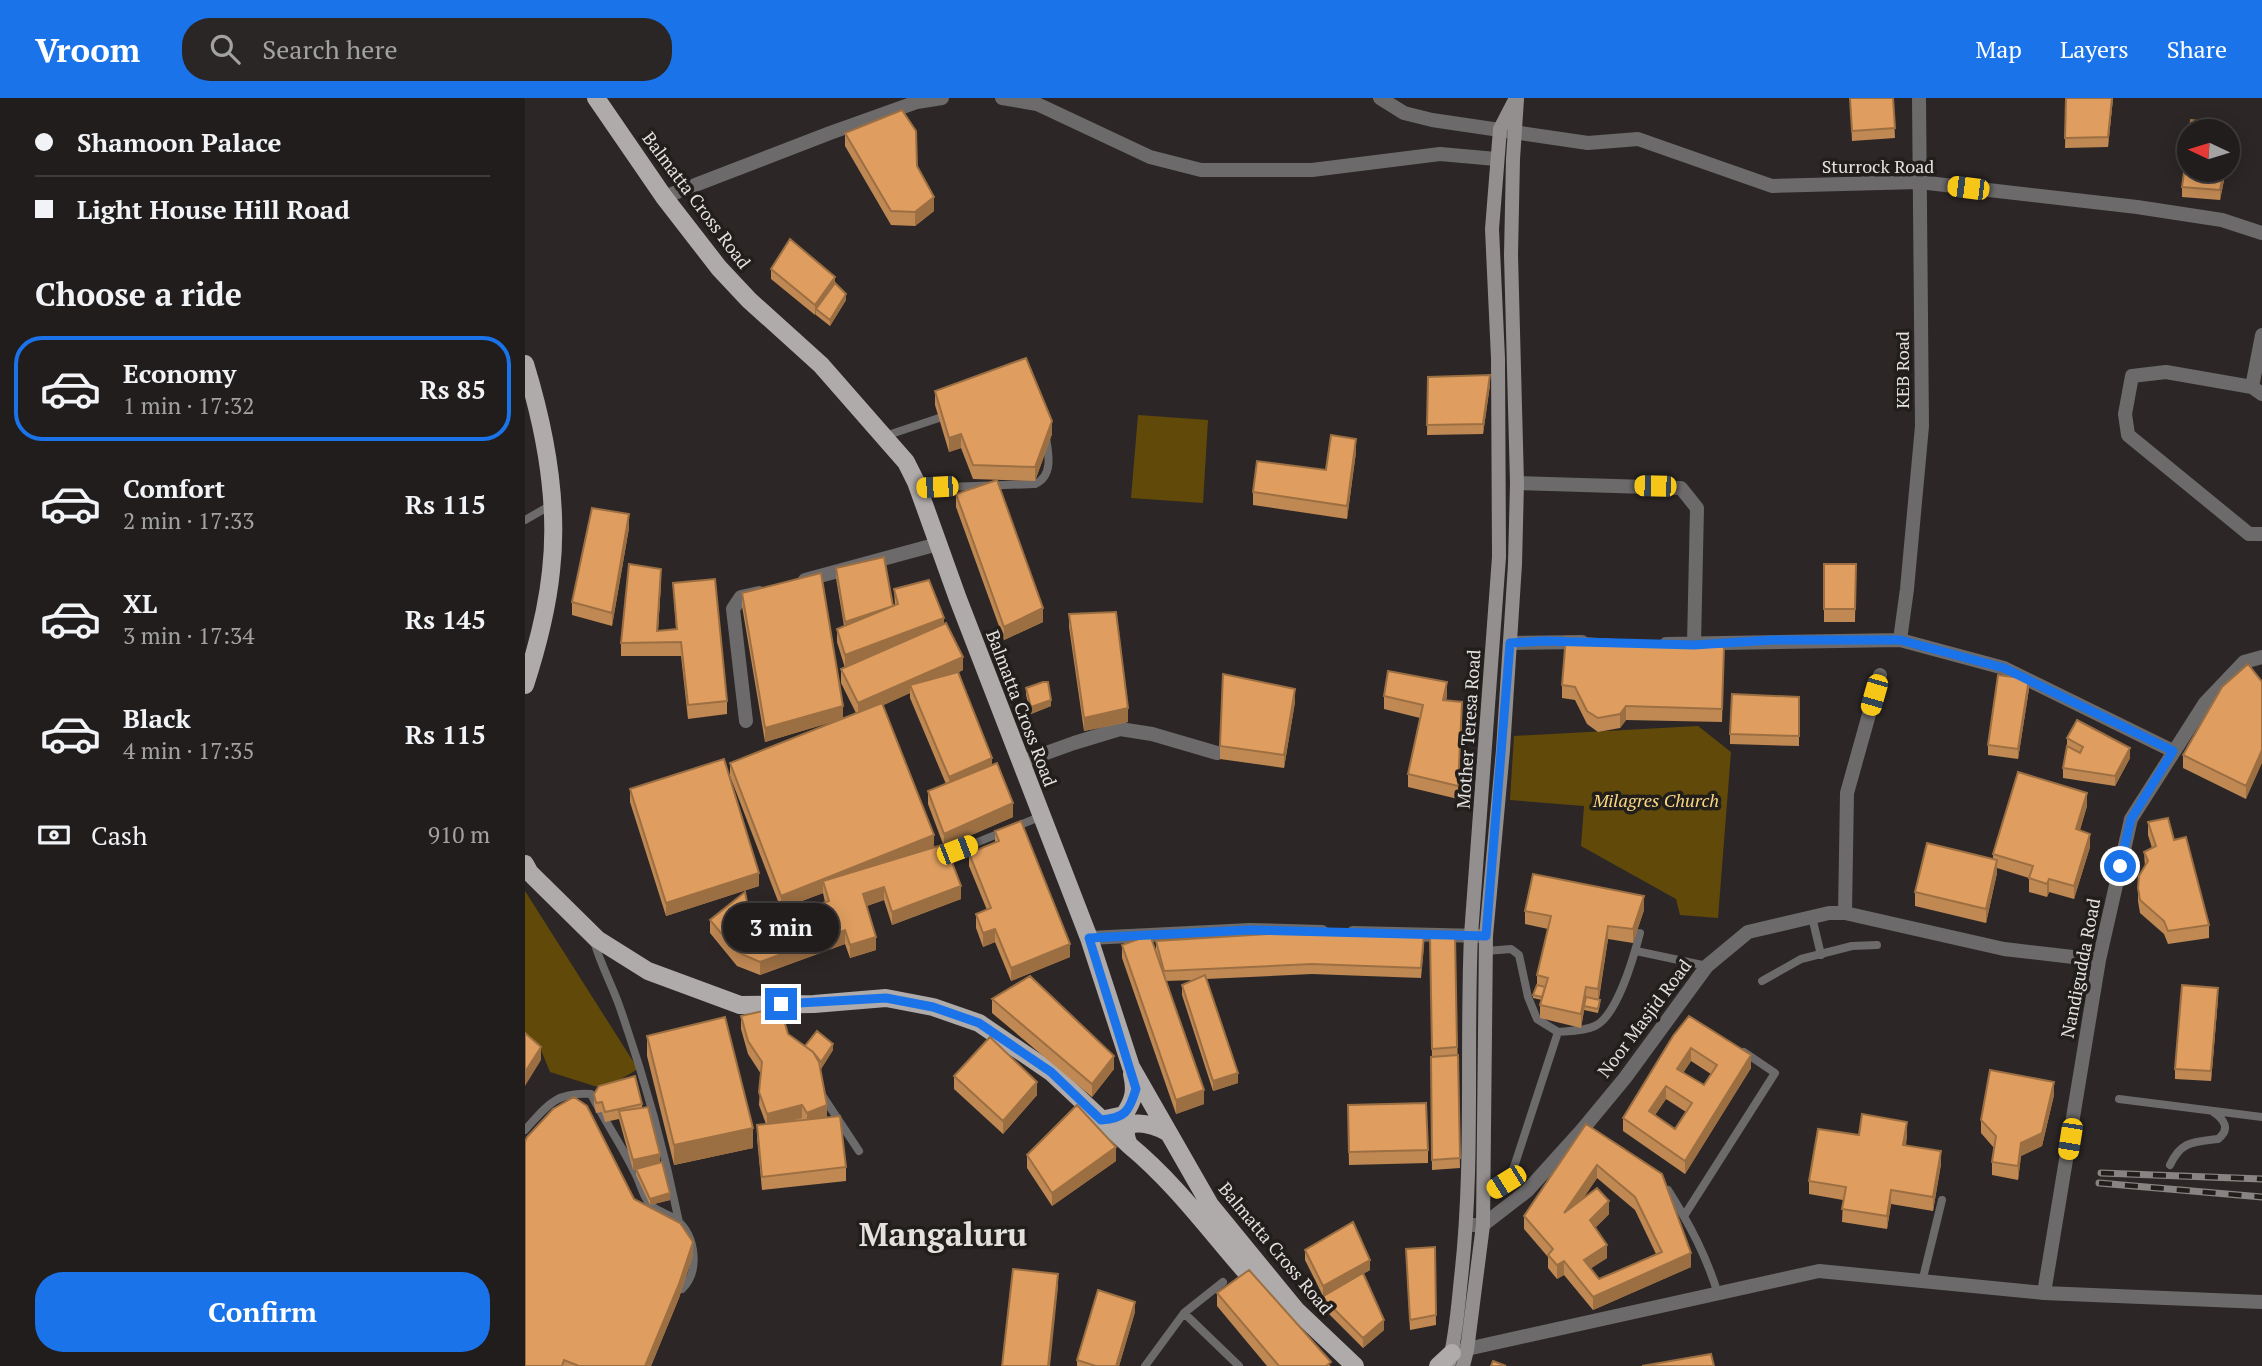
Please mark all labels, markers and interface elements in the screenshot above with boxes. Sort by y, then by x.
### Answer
search box [182,18,672,81]
text: Vroom [35,28,140,71]
icon: search [206,30,244,68]
text: Search here [262,32,397,66]
text: Map [1975,33,2022,65]
text: Layers [2060,33,2129,65]
text: Share [2167,33,2227,65]
north arrow [2177,119,2240,182]
map controls [2177,119,2240,182]
text: Shamoon Palace [77,125,282,159]
street label: Balmatta Cross Road [638,127,756,273]
street label: Sturrock Road [1822,154,1934,178]
car [1946,175,1991,201]
text: Light House Hill Road [77,192,350,226]
text: Choose a ride [35,273,242,315]
street label: KEB Road [1890,331,1914,409]
text: Economy [123,356,236,390]
icon: car [39,357,102,420]
text: Rs 85 [420,372,486,406]
text: 1 min · 17:32 [123,390,255,421]
text: Comfort [123,471,225,505]
icon: car [39,472,102,535]
car [916,475,959,499]
car [1634,475,1677,497]
text: Rs 115 [405,487,486,521]
text: 2 min · 17:33 [123,505,255,536]
text: XL [123,586,157,620]
icon: car [39,587,102,650]
text: Rs 145 [405,602,486,636]
text: 3 min · 17:34 [123,620,255,651]
street label: Balmatta Cross Road [981,626,1063,790]
street label: Mother Teresa Road [1450,649,1486,809]
car [1859,672,1890,718]
text: Black [123,701,191,735]
icon: car [39,702,102,765]
text: Rs 115 [405,717,486,751]
text: 4 min · 17:35 [123,735,255,766]
park label: Milagres Church [1592,788,1719,812]
icon: cash [35,816,73,854]
text: Cash [91,818,147,852]
text: 910 m [428,819,490,850]
car [934,833,981,867]
route start [2104,850,2136,882]
street label: Nandigudda Road [2055,896,2105,1040]
callout: 3 min [723,902,839,951]
text: 3 min [750,912,812,943]
street label: Noor Masjid Road [1592,954,1696,1082]
route end [765,988,797,1020]
car [2057,1117,2084,1161]
car [1483,1162,1530,1202]
street label: Balmatta Cross Road [1214,1177,1338,1319]
district label: Mangaluru [859,1213,1027,1255]
button: Confirm [35,1272,490,1352]

